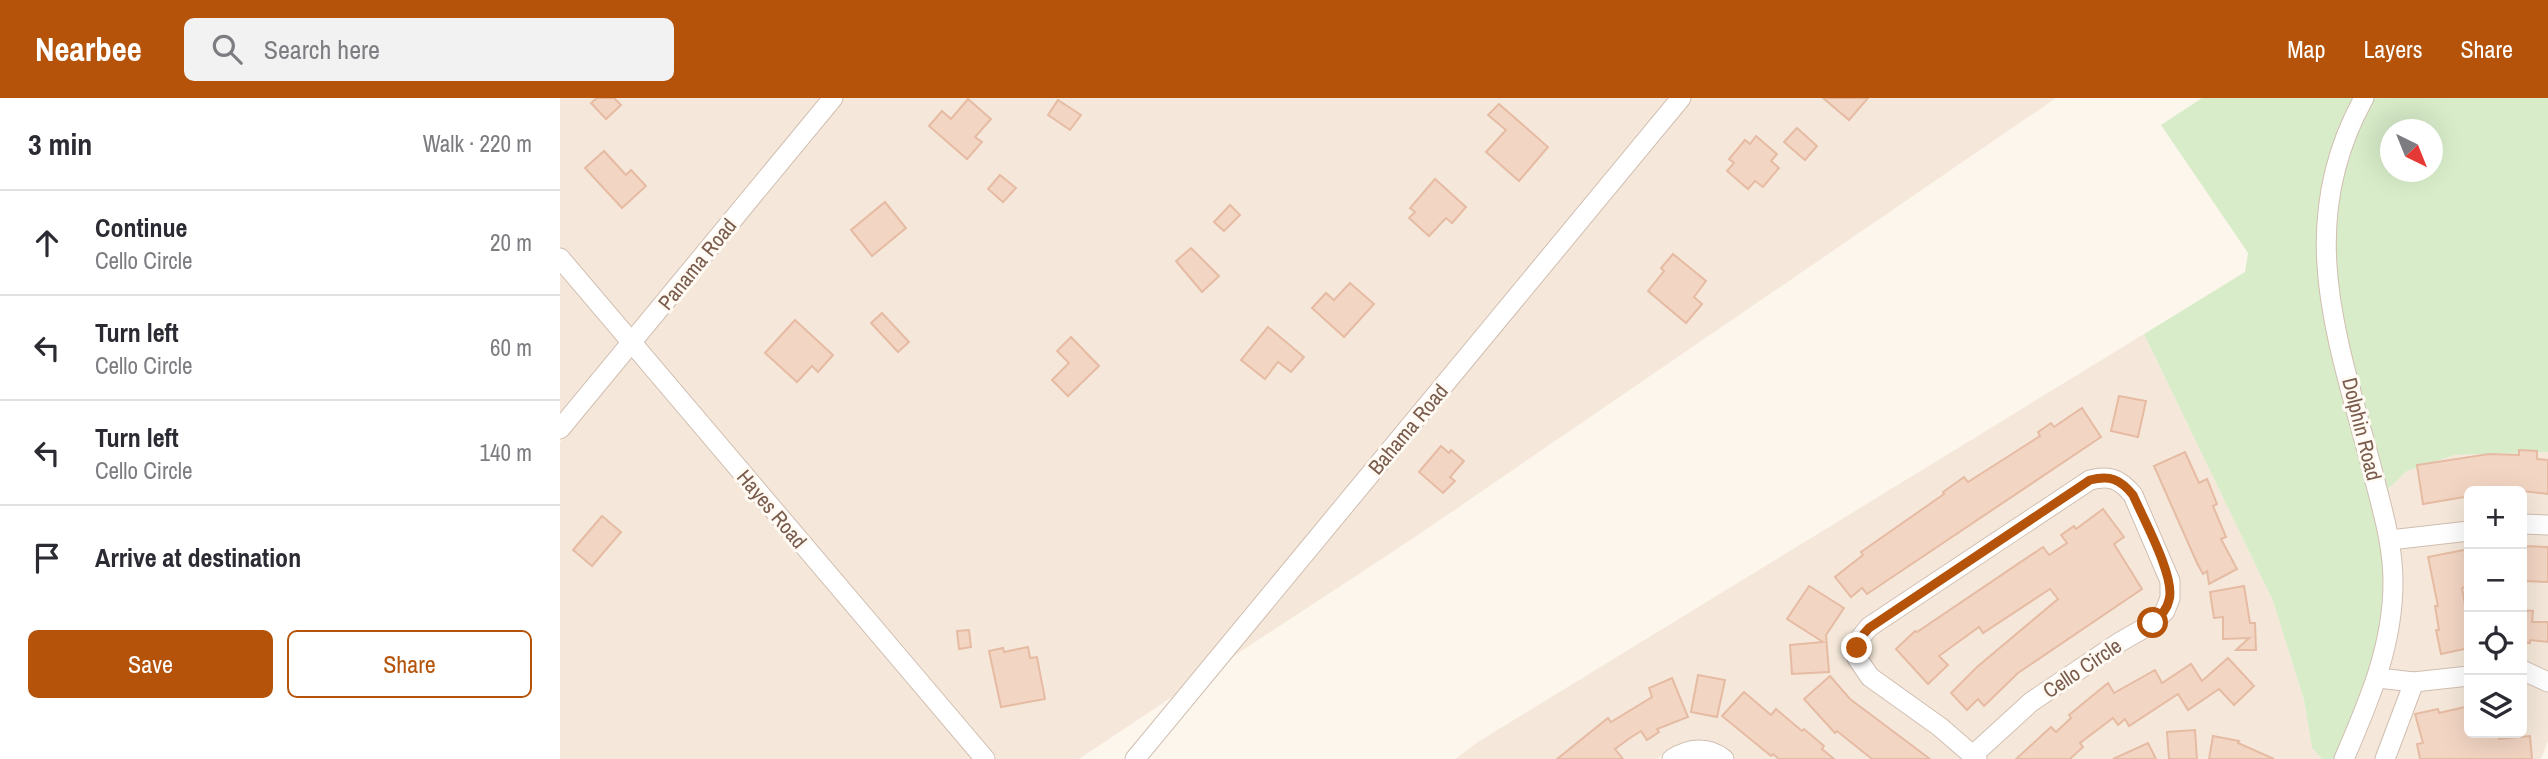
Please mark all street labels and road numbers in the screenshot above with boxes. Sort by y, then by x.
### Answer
street label: Panama Road [651,212,743,316]
street label: Dolphin Road [2335,374,2389,484]
street label: Bahama Road [1362,378,1454,480]
street label: Hayes Road [730,463,814,555]
street label: Cello Circle [2037,631,2127,705]

